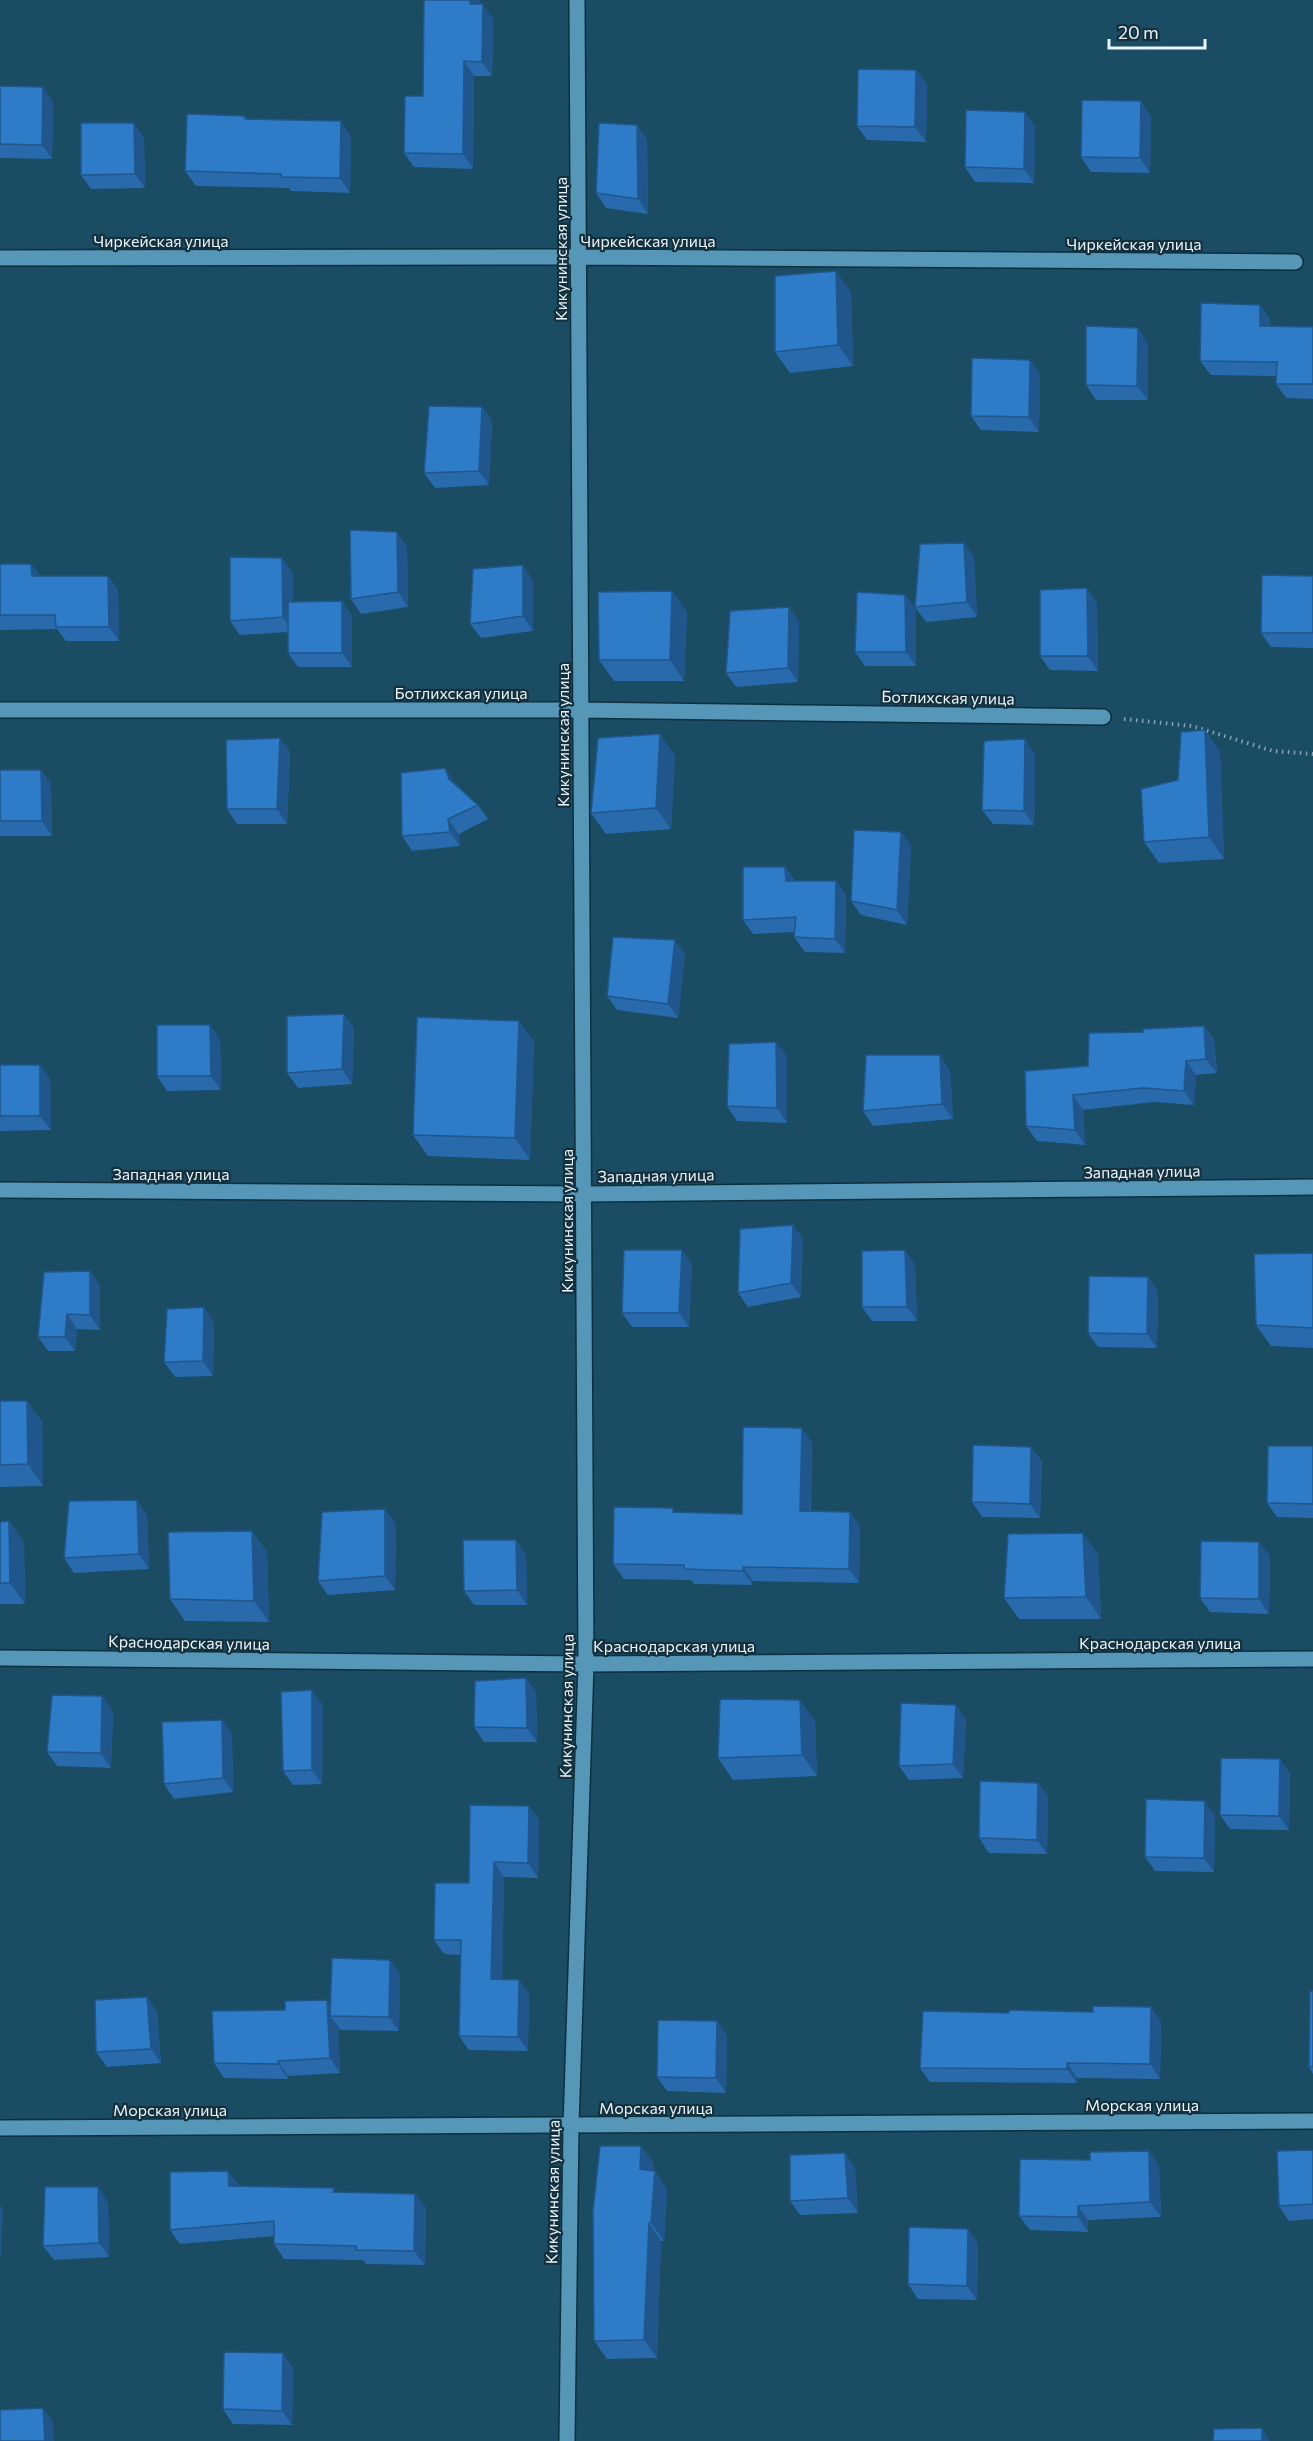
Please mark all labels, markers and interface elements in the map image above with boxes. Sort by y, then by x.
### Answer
scale bar [1109,12,1205,50]
text: 20 m [1118,21,1159,43]
street label: Кикунинская улица [551,177,570,321]
street label: Чиркейская улица [93,231,229,250]
street label: Чиркейская улица [580,231,716,250]
street label: Чиркейская улица [1066,234,1202,253]
street label: Кикунинская улица [553,663,572,807]
street label: Ботлихская улица [394,683,528,702]
street label: Ботлихская улица [881,686,1015,708]
street label: Кикунинская улица [557,1149,576,1293]
street label: Западная улица [1083,1160,1201,1182]
street label: Западная улица [113,1164,229,1183]
street label: Западная улица [597,1164,715,1186]
street label: Краснодарская улица [108,1631,270,1653]
street label: Краснодарская улица [1079,1633,1241,1652]
street label: Кикунинская улица [555,1634,577,1778]
street label: Краснодарская улица [593,1636,755,1655]
street label: Морская улица [1085,2095,1199,2114]
street label: Морская улица [599,2098,713,2117]
street label: Морская улица [113,2100,227,2119]
street label: Кикунинская улица [541,2120,563,2264]

